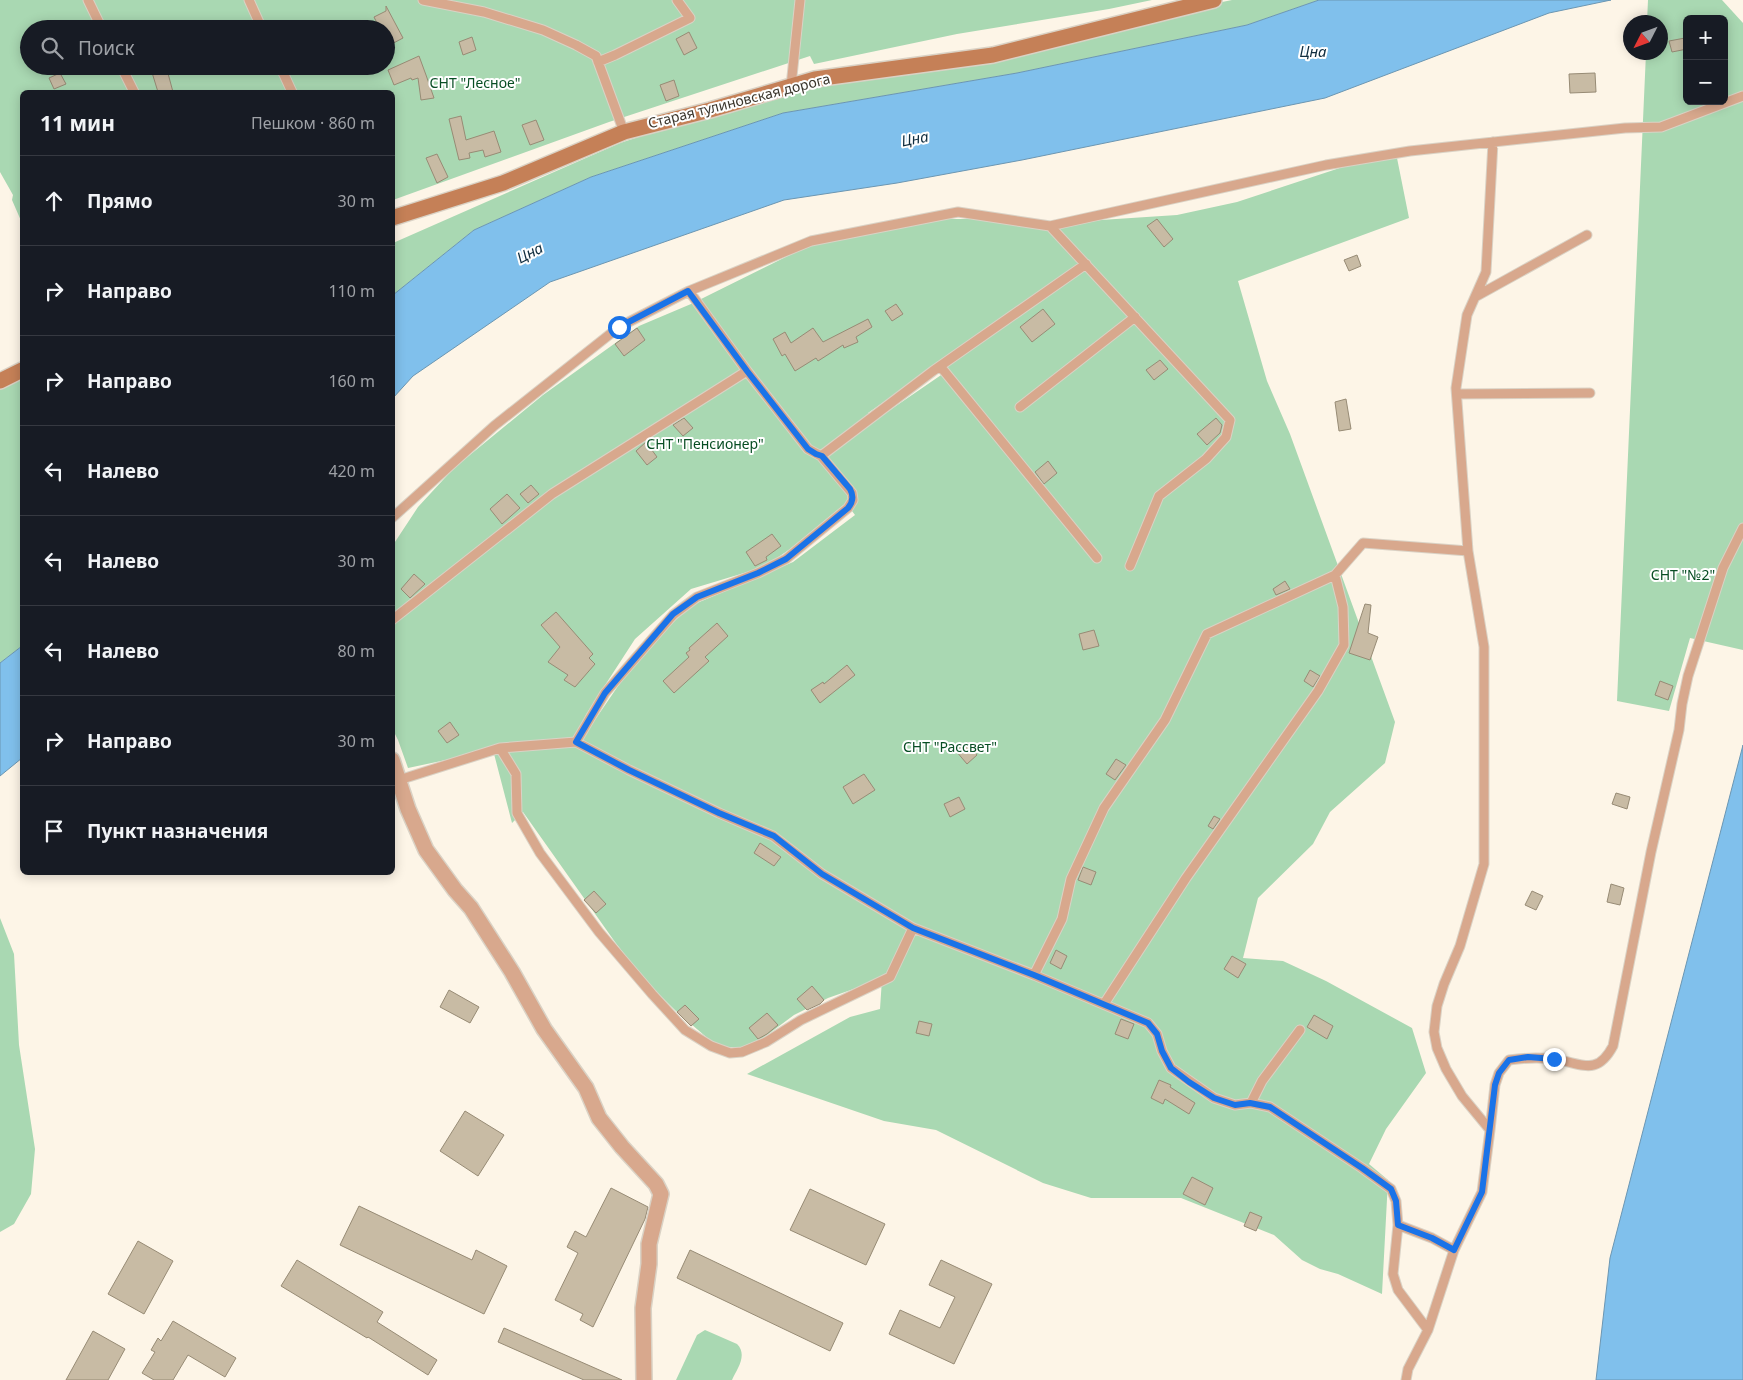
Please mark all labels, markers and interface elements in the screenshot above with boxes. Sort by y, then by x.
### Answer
north arrow [1623,15,1668,60]
map controls [1683,15,1728,105]
button: + [1683,15,1728,60]
search box [20,20,395,75]
icon: search [38,34,66,62]
text: Поиск [78,35,134,61]
water label: Цна [1299,41,1327,61]
button: − [1683,60,1728,105]
street label: Старая тулиновская дорога [646,69,832,132]
park label: СНТ "Лесное" [430,73,520,92]
text: 11 мин [40,109,115,137]
text: Пешком · 860 m [251,112,375,134]
water label: Цна [900,126,931,150]
icon: ahead [40,187,68,215]
text: Прямо [87,188,153,214]
text: 30 m [338,190,375,212]
water label: Цна [513,237,547,267]
icon: right [40,277,68,305]
text: Направо [87,278,172,304]
text: 110 m [328,280,375,302]
route start [608,316,631,339]
icon: right [40,367,68,395]
text: Направо [87,368,172,394]
text: 160 m [328,370,375,392]
park label: СНТ "Пенсионер" [646,434,764,453]
icon: left [40,457,68,485]
text: Налево [87,458,159,484]
text: 420 m [328,460,375,482]
icon: left [40,547,68,575]
text: Налево [87,548,159,574]
text: 30 m [338,550,375,572]
park label: СНТ "№2" [1651,565,1715,584]
icon: left [40,637,68,665]
text: Налево [87,638,159,664]
text: 80 m [338,640,375,662]
icon: right [40,727,68,755]
text: Направо [87,728,172,754]
text: 30 m [338,730,375,752]
park label: СНТ "Рассвет" [903,737,997,756]
icon: arrive [40,817,68,845]
text: Пункт назначения [87,818,268,844]
route end [1543,1048,1566,1071]

